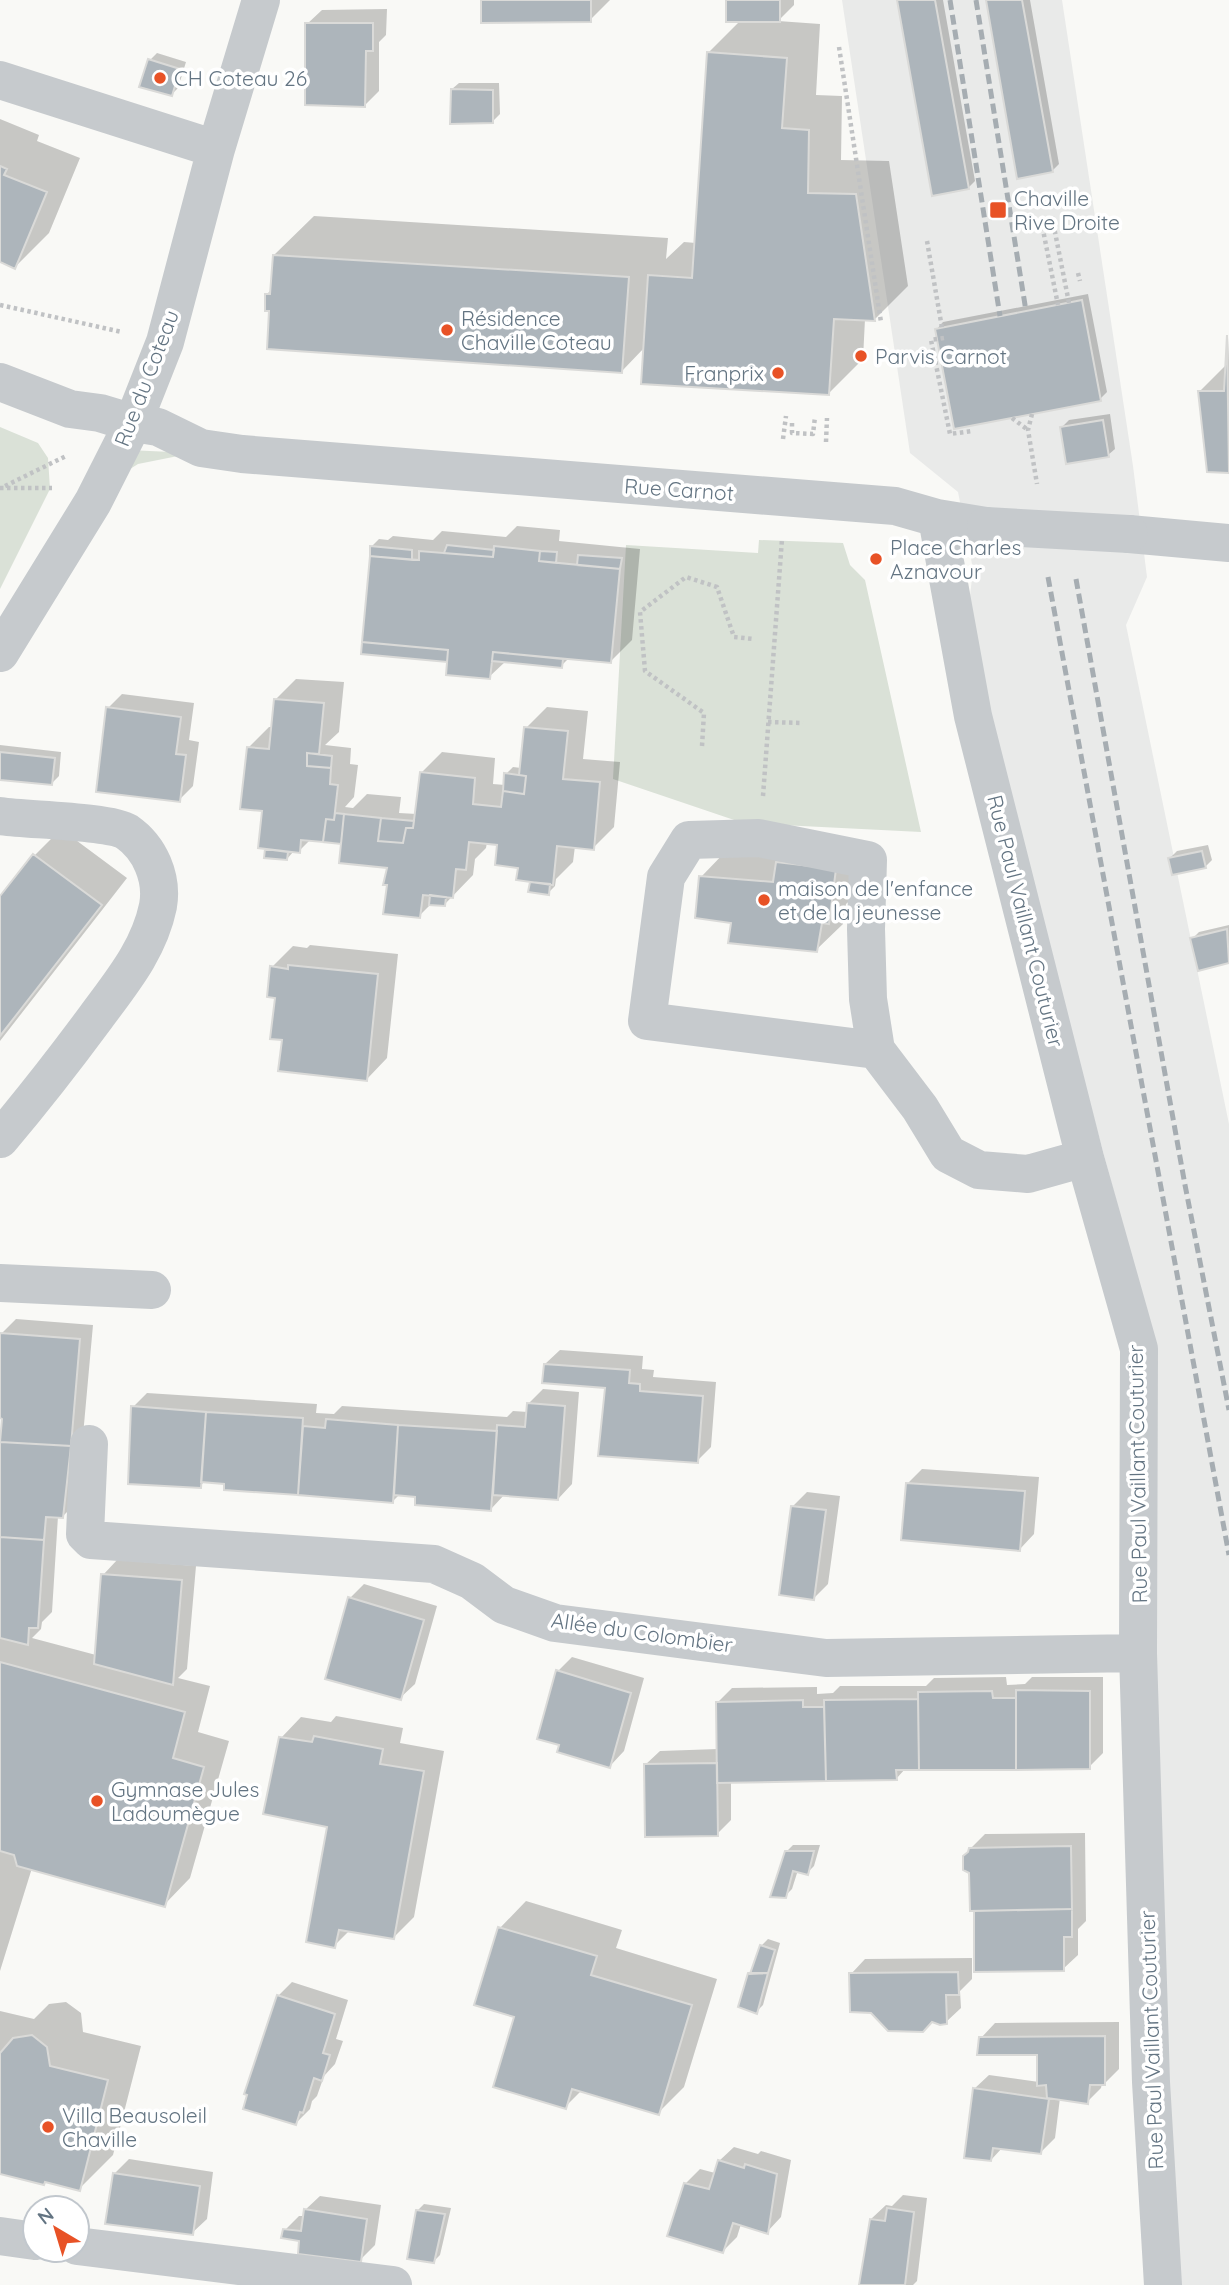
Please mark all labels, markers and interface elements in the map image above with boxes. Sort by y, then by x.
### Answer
place label: CH Coteau 26 [174,65,307,91]
marker: CH Coteau 26 [152,70,168,86]
place label: Chaville Rive Droite [1014,185,1120,235]
marker: Chaville Rive Droite [988,200,1008,220]
place label: Résidence Chaville Coteau [461,305,612,355]
street label: Rue du Coteau [108,306,184,450]
marker: Résidence Chaville Coteau [439,322,455,338]
place label: Parvis Carnot [875,343,1007,369]
marker: Parvis Carnot [853,348,869,364]
place label: Franprix [684,360,764,386]
marker: Franprix [770,365,786,381]
street label: Rue Carnot [623,472,735,506]
place label: Place Charles Aznavour [890,534,1021,584]
marker: Place Charles Aznavour [868,551,884,567]
street label: Rue Paul Vaillant Couturier [982,792,1070,1050]
place label: maison de l'enfance et de la jeunesse [778,875,973,925]
marker: maison de l'enfance et de la jeunesse [756,892,772,908]
street label: Rue Paul Vaillant Couturier [1122,1344,1152,1604]
street label: Allée du Colombier [549,1606,735,1658]
place label: Gymnase Jules Ladoumègue [111,1776,259,1826]
marker: Gymnase Jules Ladoumègue [89,1793,105,1809]
street label: Rue Paul Vaillant Couturier [1133,1910,1169,2170]
place label: Villa Beausoleil Chaville [62,2102,207,2152]
marker: Villa Beausoleil Chaville [40,2119,56,2135]
north arrow [21,2194,91,2264]
text: N [33,2202,58,2229]

